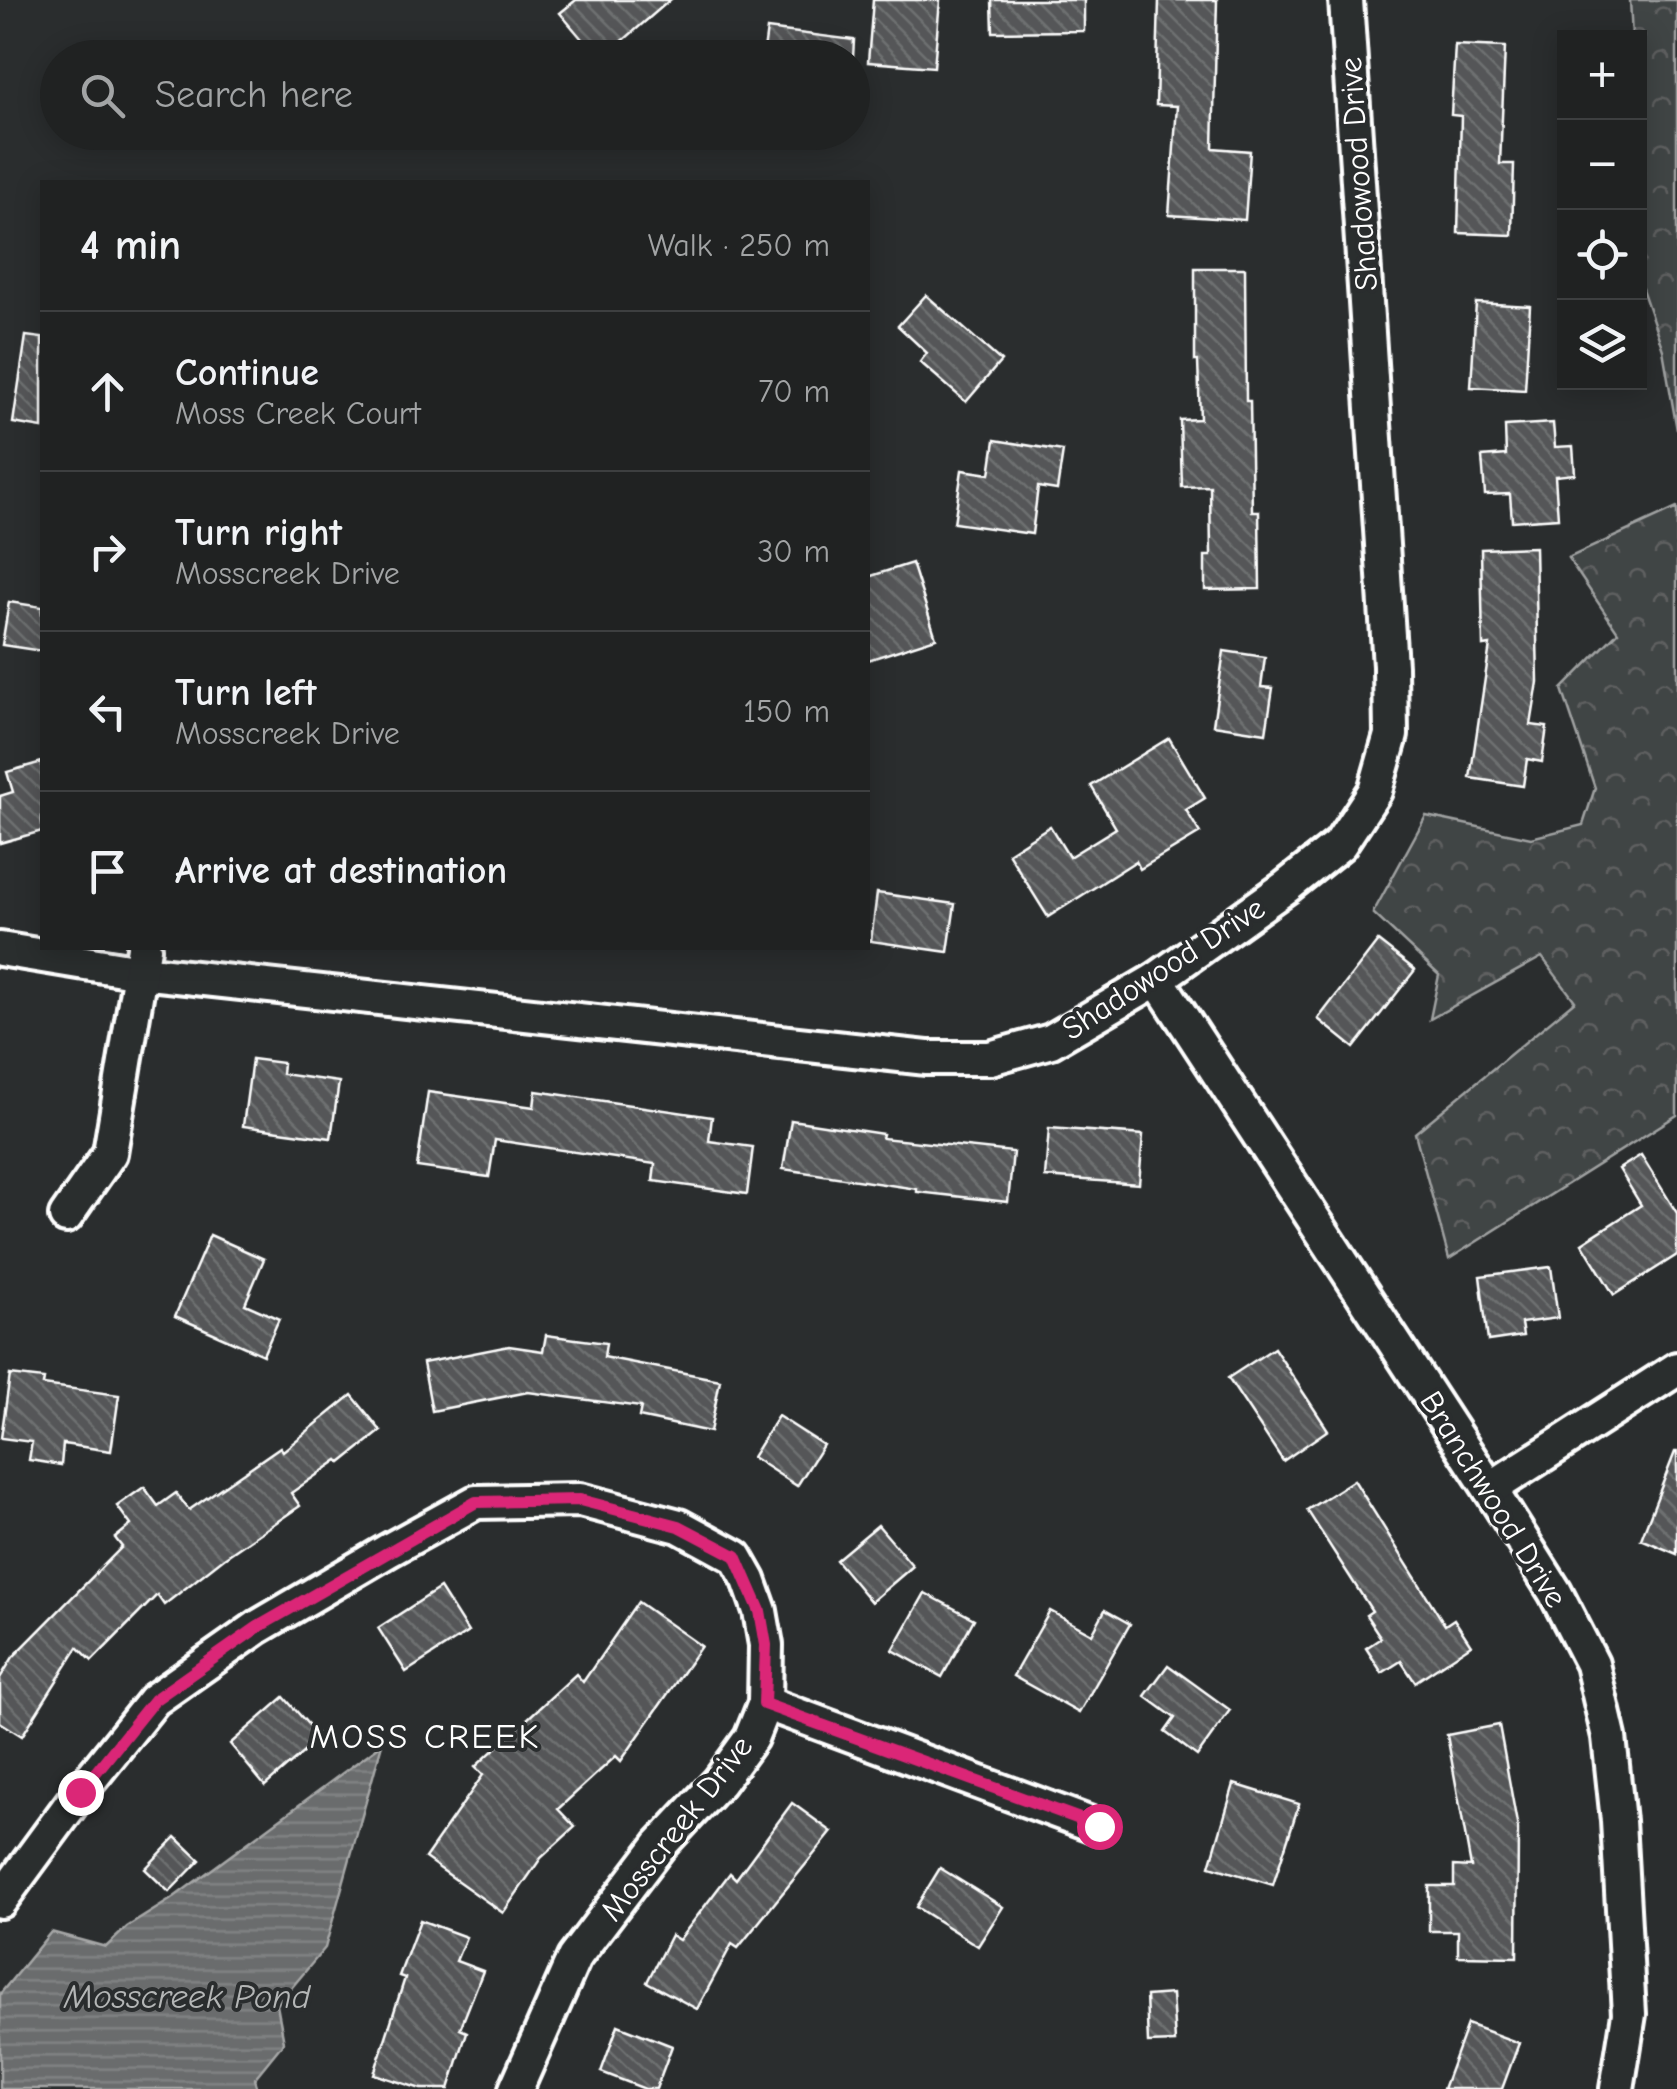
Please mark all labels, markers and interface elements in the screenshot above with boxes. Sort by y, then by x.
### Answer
map controls [1557,30,1647,390]
button: + [1557,30,1647,120]
search box [40,40,870,150]
street label: Shadowood Drive [1332,56,1385,292]
icon: search [75,68,130,123]
text: Search here [155,73,353,117]
button: − [1557,120,1647,210]
button: locate [1557,210,1647,300]
text: 4 min [80,221,181,270]
text: Walk · 250 m [648,227,830,264]
button: layers [1557,300,1647,390]
text: Continue [175,351,319,395]
icon: ahead [80,364,135,419]
text: 70 m [758,373,830,410]
text: Moss Creek Court [175,395,421,432]
text: Turn right [175,511,342,555]
icon: right [80,524,135,579]
text: 30 m [757,533,830,570]
text: Mosscreek Drive [175,555,400,592]
text: Turn left [175,671,316,715]
icon: left [80,684,135,739]
text: 150 m [743,693,830,730]
text: Mosscreek Drive [175,715,400,752]
icon: arrive [80,844,135,899]
text: Arrive at destination [175,849,507,893]
street label: Shadowood Drive [1055,889,1271,1048]
street label: Branchwood Drive [1412,1384,1575,1614]
district label: MOSS CREEK [309,1716,541,1757]
street label: Mosscreek Drive [593,1728,760,1928]
route end [58,1770,104,1816]
route start [1077,1804,1123,1850]
water label: Mosscreek Pond [63,1976,312,2017]

